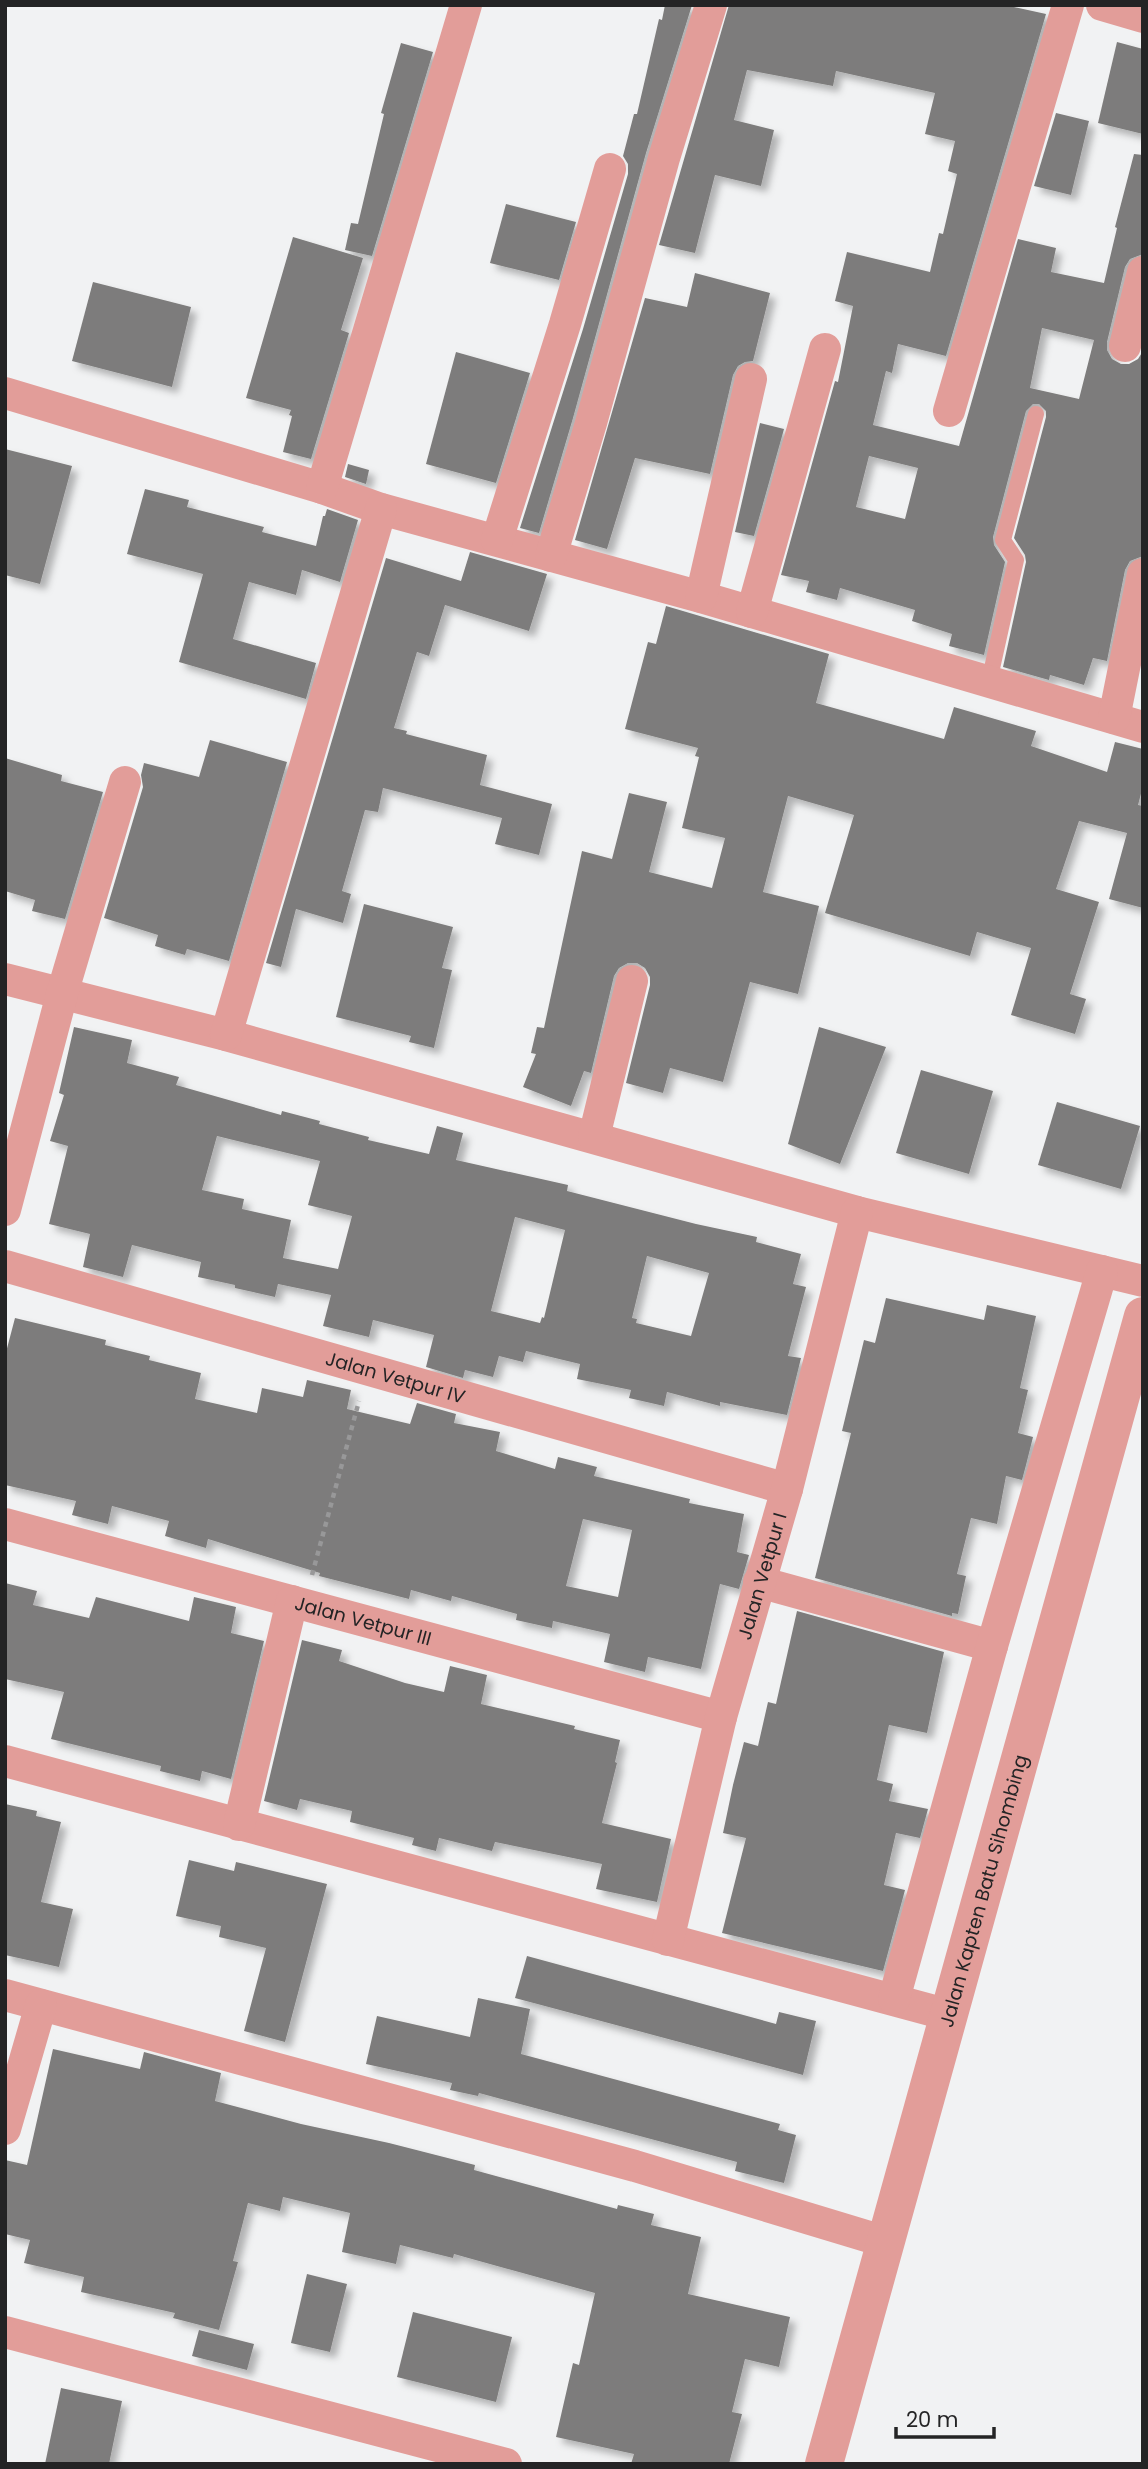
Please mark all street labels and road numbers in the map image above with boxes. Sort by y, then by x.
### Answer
street label: Jalan Vetpur IV [322,1345,469,1410]
street label: Jalan Vetpur I [731,1509,793,1643]
street label: Jalan Vetpur III [292,1589,435,1652]
street label: Jalan Kapten Batu Sihombing [933,1751,1034,2030]

